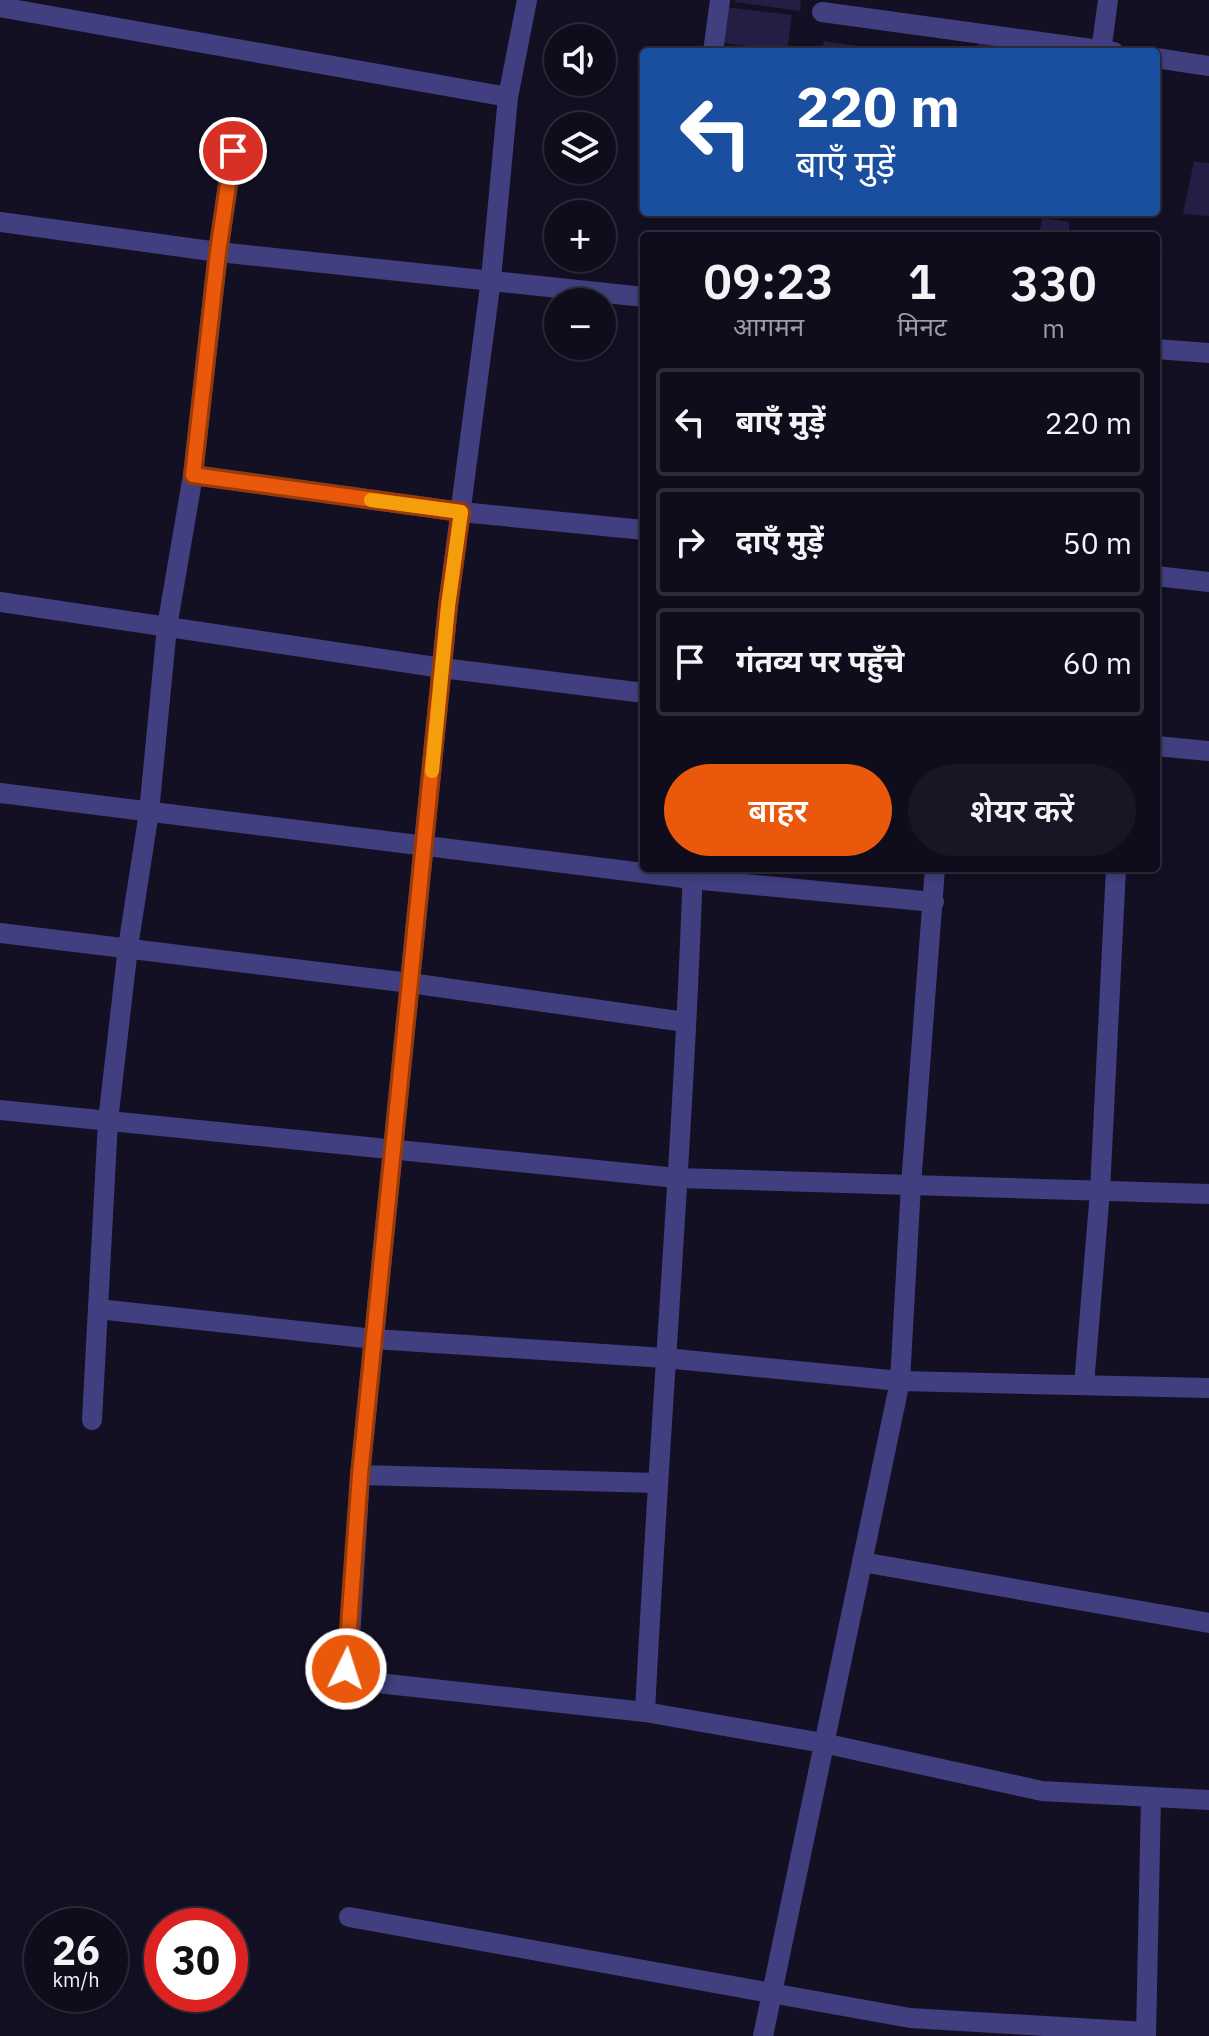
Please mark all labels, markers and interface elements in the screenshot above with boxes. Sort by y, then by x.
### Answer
map controls [544,24,616,360]
button: sound [544,24,616,96]
text: 220 m [796,70,960,142]
icon: left [664,80,768,184]
button: layers [544,112,616,184]
pin [199,117,267,185]
icon: arrive [211,129,255,173]
text: बाएँ मुड़ें [796,140,895,187]
button: + [544,200,616,272]
text: 09:23 [703,250,834,312]
text: 1 [908,250,936,312]
text: 330 [1010,252,1097,314]
button: − [544,288,616,360]
text: आगमन [733,309,804,343]
text: मिनट [897,309,947,343]
text: m [1042,311,1065,345]
icon: left [668,400,712,444]
text: बाएँ मुड़ें [736,401,825,440]
text: 220 m [1045,403,1132,442]
icon: right [668,520,712,564]
text: दाएँ मुड़ें [736,521,824,560]
text: 50 m [1063,523,1132,562]
icon: arrive [668,640,712,684]
text: गंतव्य पर पहुँचे [736,641,904,680]
text: 60 m [1063,643,1132,682]
button: बाहर [664,764,892,856]
button: शेयर करें [908,764,1136,856]
position arrow [304,1627,388,1711]
speed limit sign: 30 [144,1908,248,2012]
text: 26 [52,1924,100,1976]
text: km/h [52,1966,100,1993]

